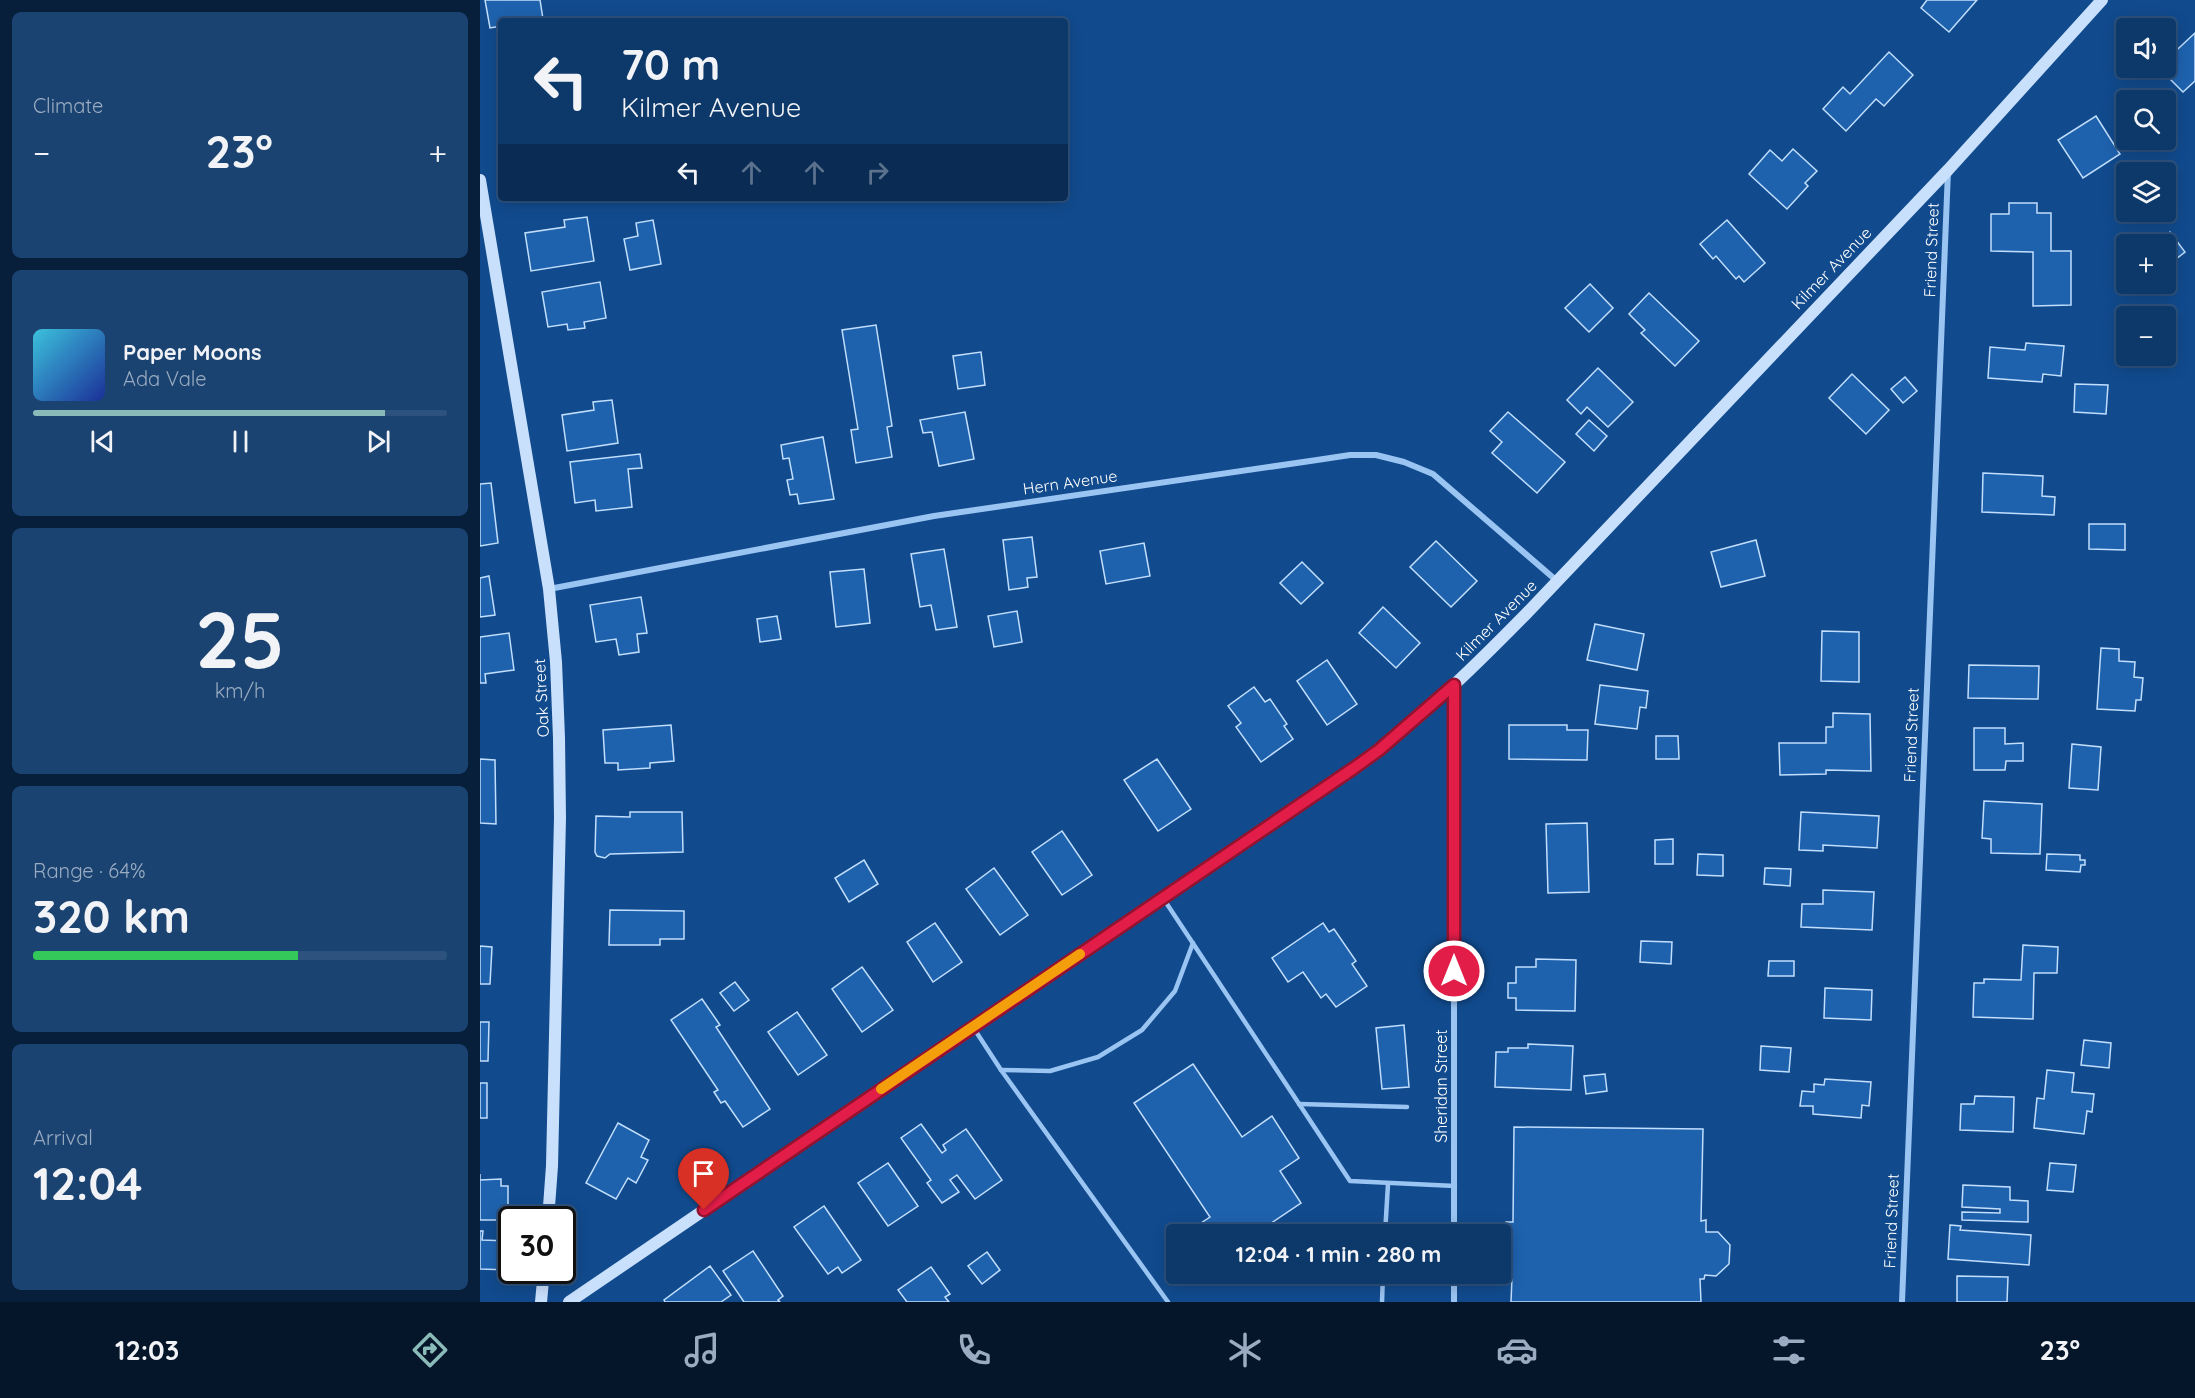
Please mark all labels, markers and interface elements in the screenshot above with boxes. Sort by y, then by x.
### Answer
map controls [2116,18,2176,366]
button: sound [2116,18,2176,78]
text: 70 m [621,38,720,91]
icon: left [522,42,600,120]
text: Kilmer Avenue [621,90,801,124]
button: search [2116,90,2176,150]
text: Climate [33,93,103,118]
text: 23° [206,123,273,179]
text: − [33,132,50,173]
text: + [428,132,447,173]
icon: left [672,156,705,189]
icon: ahead [735,156,768,189]
icon: ahead [798,156,831,189]
icon: right [861,156,894,189]
button: layers [2116,162,2176,222]
street label: Friend Street [1919,202,1943,298]
street label: Kilmer Avenue [1787,223,1875,313]
button: + [2116,234,2176,294]
button: − [2116,306,2176,366]
text: Paper Moons [123,338,262,366]
text: Ada Vale [123,366,207,391]
icon: previous [86,425,119,458]
icon: pause [224,425,257,458]
icon: next [362,425,395,458]
street label: Hern Avenue [1022,465,1118,499]
street label: Kilmer Avenue [1451,575,1541,665]
text: 25 [195,590,285,688]
street label: Oak Street [529,658,553,738]
text: km/h [215,678,265,703]
street label: Friend Street [1899,687,1923,783]
text: Range · 64% [33,858,145,883]
text: 320 km [33,888,190,944]
position arrow [1422,939,1486,1003]
street label: Sheridan Street [1431,1029,1451,1143]
text: Arrival [33,1125,93,1150]
pin [678,1148,729,1210]
text: 12:04 [33,1155,143,1211]
icon: arrive [687,1157,720,1190]
street label: Friend Street [1879,1173,1903,1269]
speed limit sign: 30 [498,1206,576,1284]
text: 12:04 · 1 min · 280 m [1236,1240,1441,1268]
icon: directions [409,1329,451,1371]
icon: music [681,1329,723,1371]
icon: phone [953,1329,995,1371]
icon: climate [1224,1329,1266,1371]
icon: car [1496,1329,1538,1371]
icon: filters [1768,1329,1810,1371]
text: 12:03 [115,1333,179,1367]
text: 23° [2040,1333,2080,1367]

